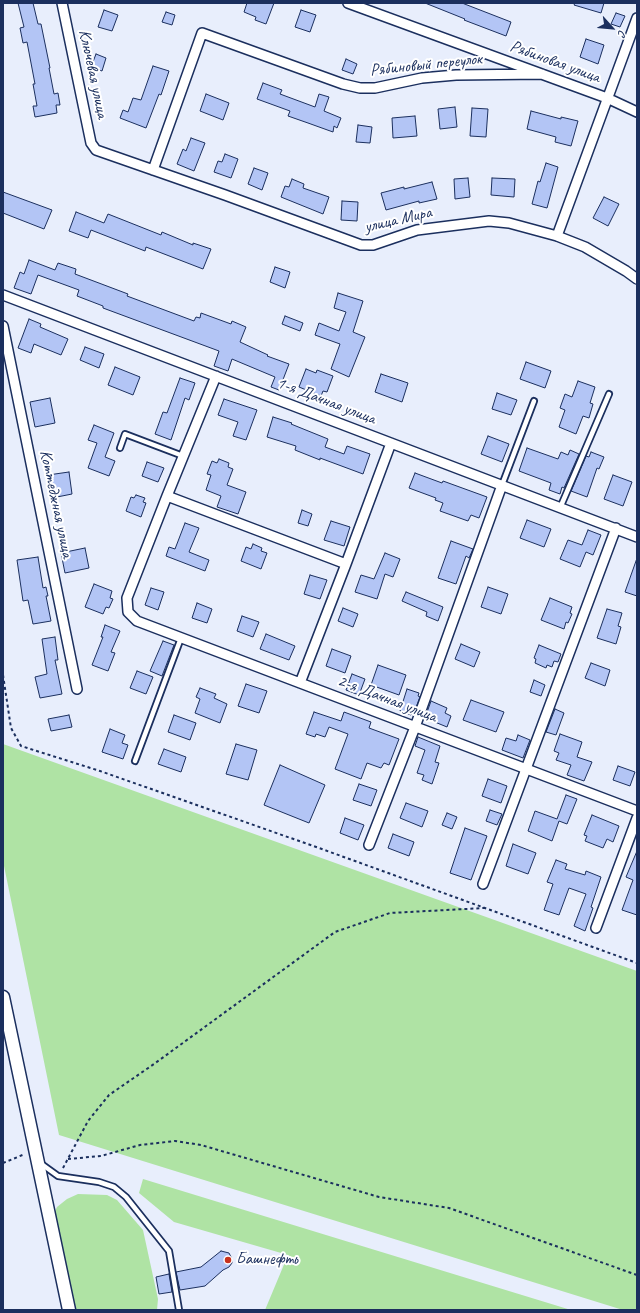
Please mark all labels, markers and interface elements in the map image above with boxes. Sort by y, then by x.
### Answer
north arrow [592,8,632,48]
street label: Ключевая улица [74,28,112,120]
text: С [615,28,630,39]
street label: Рябиновая улица [507,36,603,88]
street label: Рябиновый переулок [369,49,483,81]
street label: улица Мира [362,202,434,238]
street label: 1-я Дачная улица [273,373,379,429]
street label: Коттеджная улица [35,448,77,560]
street label: 2-я Дачная улица [334,671,440,727]
place label: Башнефть [236,1250,298,1270]
marker: Башнефть [223,1255,233,1265]

